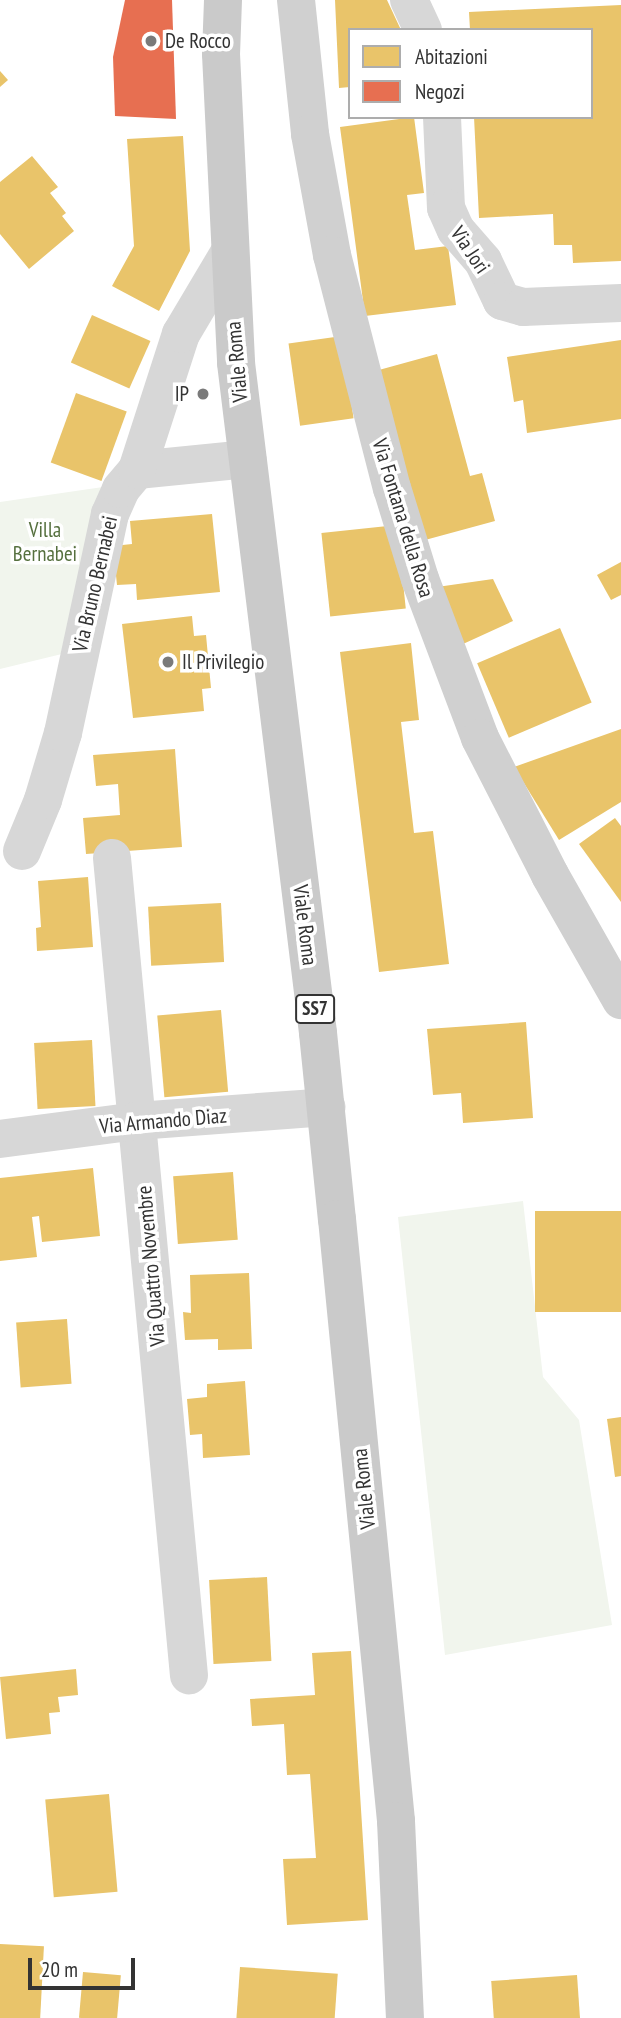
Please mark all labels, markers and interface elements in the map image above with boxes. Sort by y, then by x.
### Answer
place label: De Rocco [165,28,231,54]
legend [348,28,593,119]
marker: De Rocco [143,33,159,49]
text: Abitazioni [415,43,488,70]
text: Negozi [415,78,465,105]
street label: Via Jori [445,222,495,278]
street label: Viale Roma [221,321,253,403]
place label: IP [175,381,189,407]
marker: IP [195,386,211,402]
street label: Via Fontana della Rosa [367,436,439,600]
street label: Via Bruno Bernabei [67,513,123,655]
park label: Villa Bernabei [13,517,77,567]
place label: Il Privilegio [182,649,264,675]
marker: Il Privilegio [160,654,176,670]
street label: Viale Roma [288,883,322,967]
road number: SS7 [294,993,336,1024]
street label: Via Armando Diaz [98,1103,228,1139]
street label: Via Quattro Novembre [131,1185,171,1347]
street label: Viale Roma [347,1447,381,1531]
scale bar [32,1944,138,1988]
text: 20 m [41,1956,78,1983]

